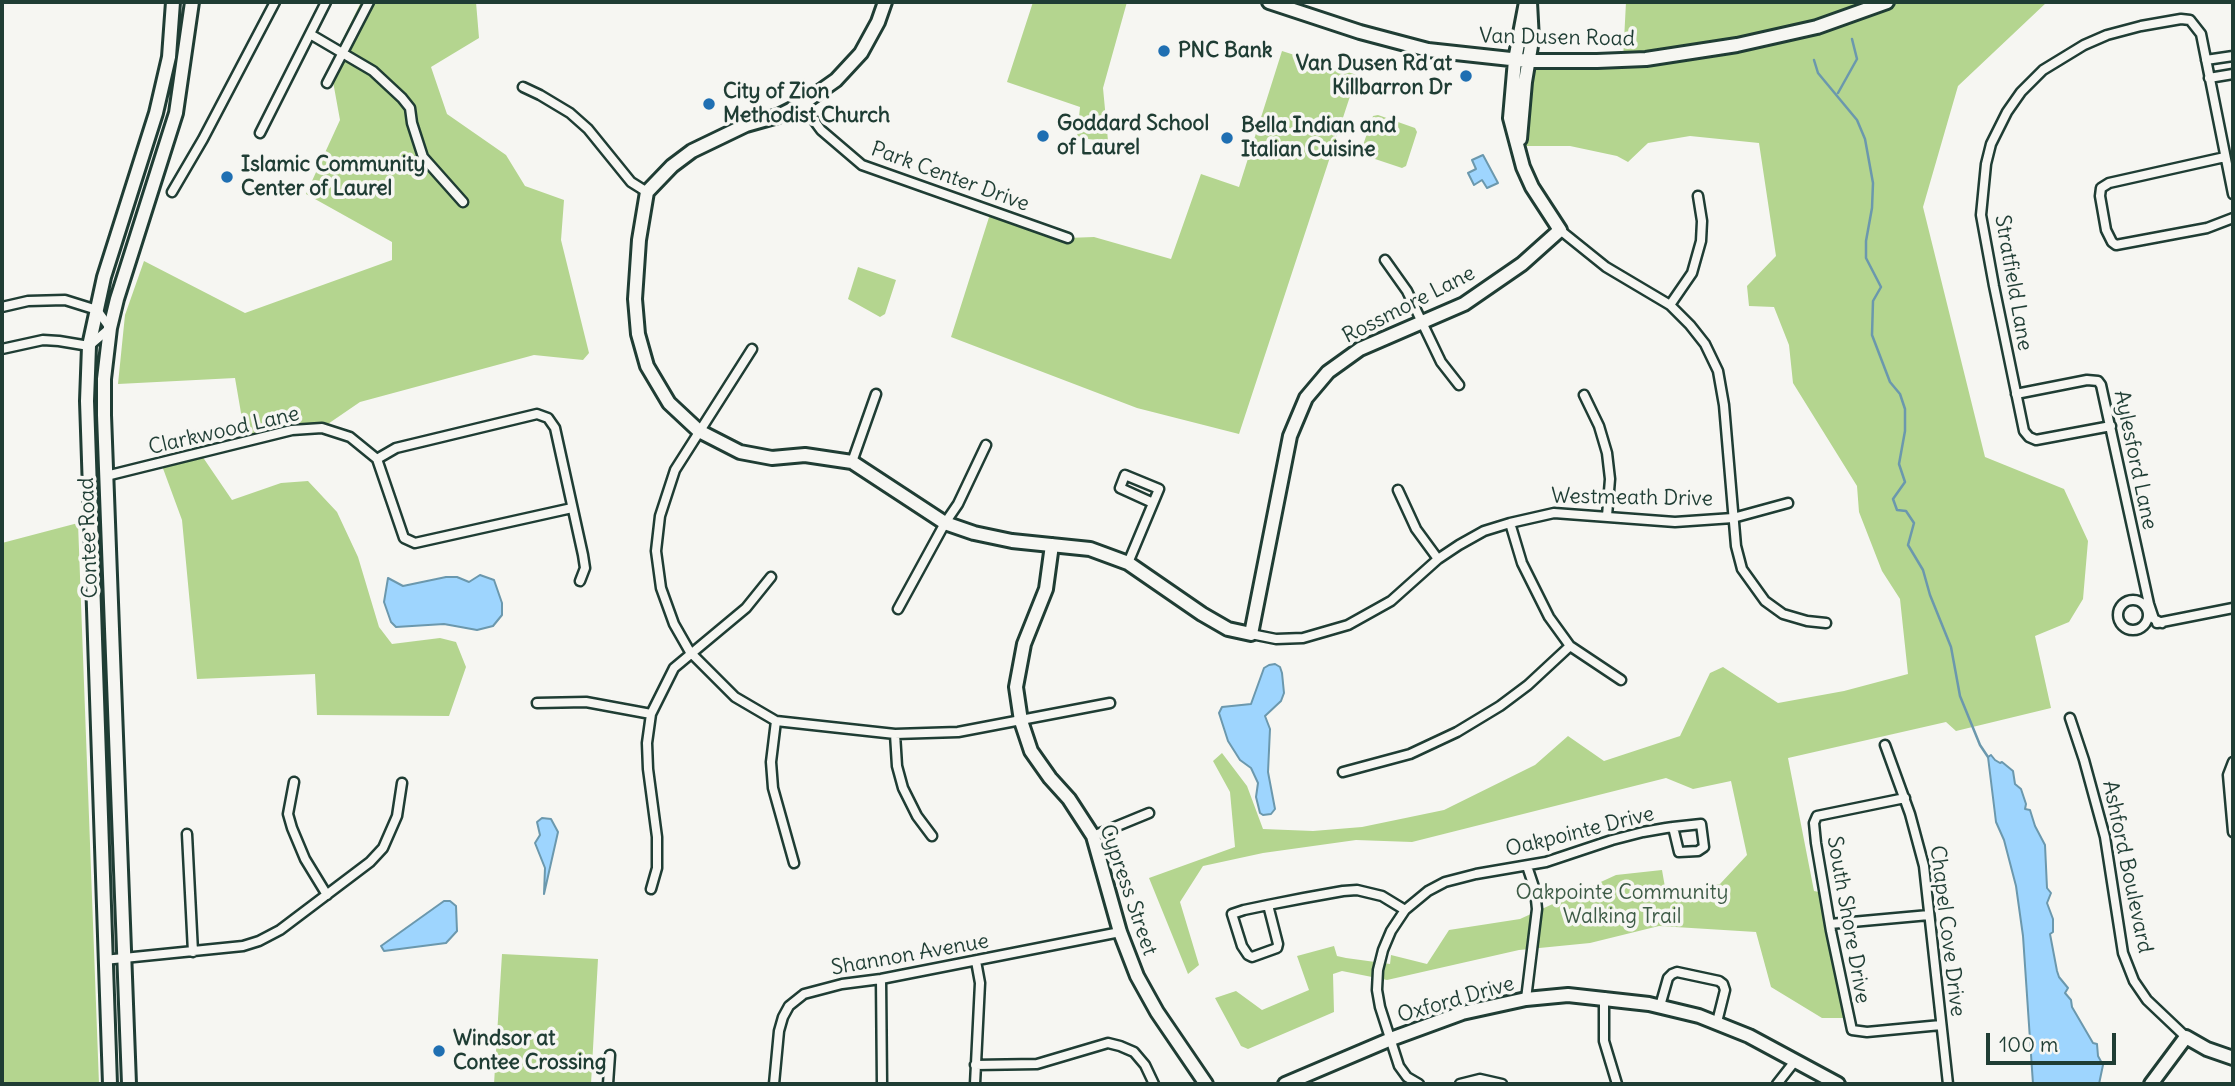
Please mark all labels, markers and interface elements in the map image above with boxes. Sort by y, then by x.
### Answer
street label: Van Dusen Road [1479,24,1635,52]
place label: PNC Bank [1178,38,1273,64]
marker: PNC Bank [1156,43,1172,59]
place label: Van Dusen Rd at Killbarron Dr [1296,51,1452,101]
marker: Van Dusen Rd at Killbarron Dr [1458,68,1474,84]
place label: City of Zion Methodist Church [723,79,890,129]
marker: City of Zion Methodist Church [701,96,717,112]
place label: Goddard School of Laurel [1057,111,1209,161]
place label: Bella Indian and Italian Cuisine [1241,113,1396,163]
marker: Goddard School of Laurel [1035,128,1051,144]
marker: Bella Indian and Italian Cuisine [1219,130,1235,146]
street label: Park Center Drive [868,137,1032,217]
place label: Islamic Community Center of Laurel [241,152,425,202]
marker: Islamic Community Center of Laurel [219,169,235,185]
street label: Stratfield Lane [1989,213,2037,353]
street label: Rossmore Lane [1339,261,1479,349]
street label: Aylesford Lane [2108,388,2162,532]
street label: Clarkwood Lane [146,401,302,461]
street label: Contee Road [74,477,104,599]
street label: Westmeath Drive [1551,484,1713,512]
street label: Ashford Boulevard [2096,778,2158,956]
street label: Oakpointe Drive [1503,801,1657,863]
street label: Cypress Street [1094,821,1162,959]
street label: South Shore Drive [1821,834,1875,1006]
street label: Chapel Cove Drive [1924,844,1970,1018]
park label: Oakpointe Community Walking Trail [1516,880,1728,930]
street label: Shannon Avenue [829,929,991,981]
street label: Oxford Drive [1395,971,1517,1029]
scale bar [1990,1020,2120,1064]
place label: Windsor at Contee Crossing [453,1026,606,1076]
text: 100 m [1999,1031,2058,1058]
marker: Windsor at Contee Crossing [431,1043,447,1059]

